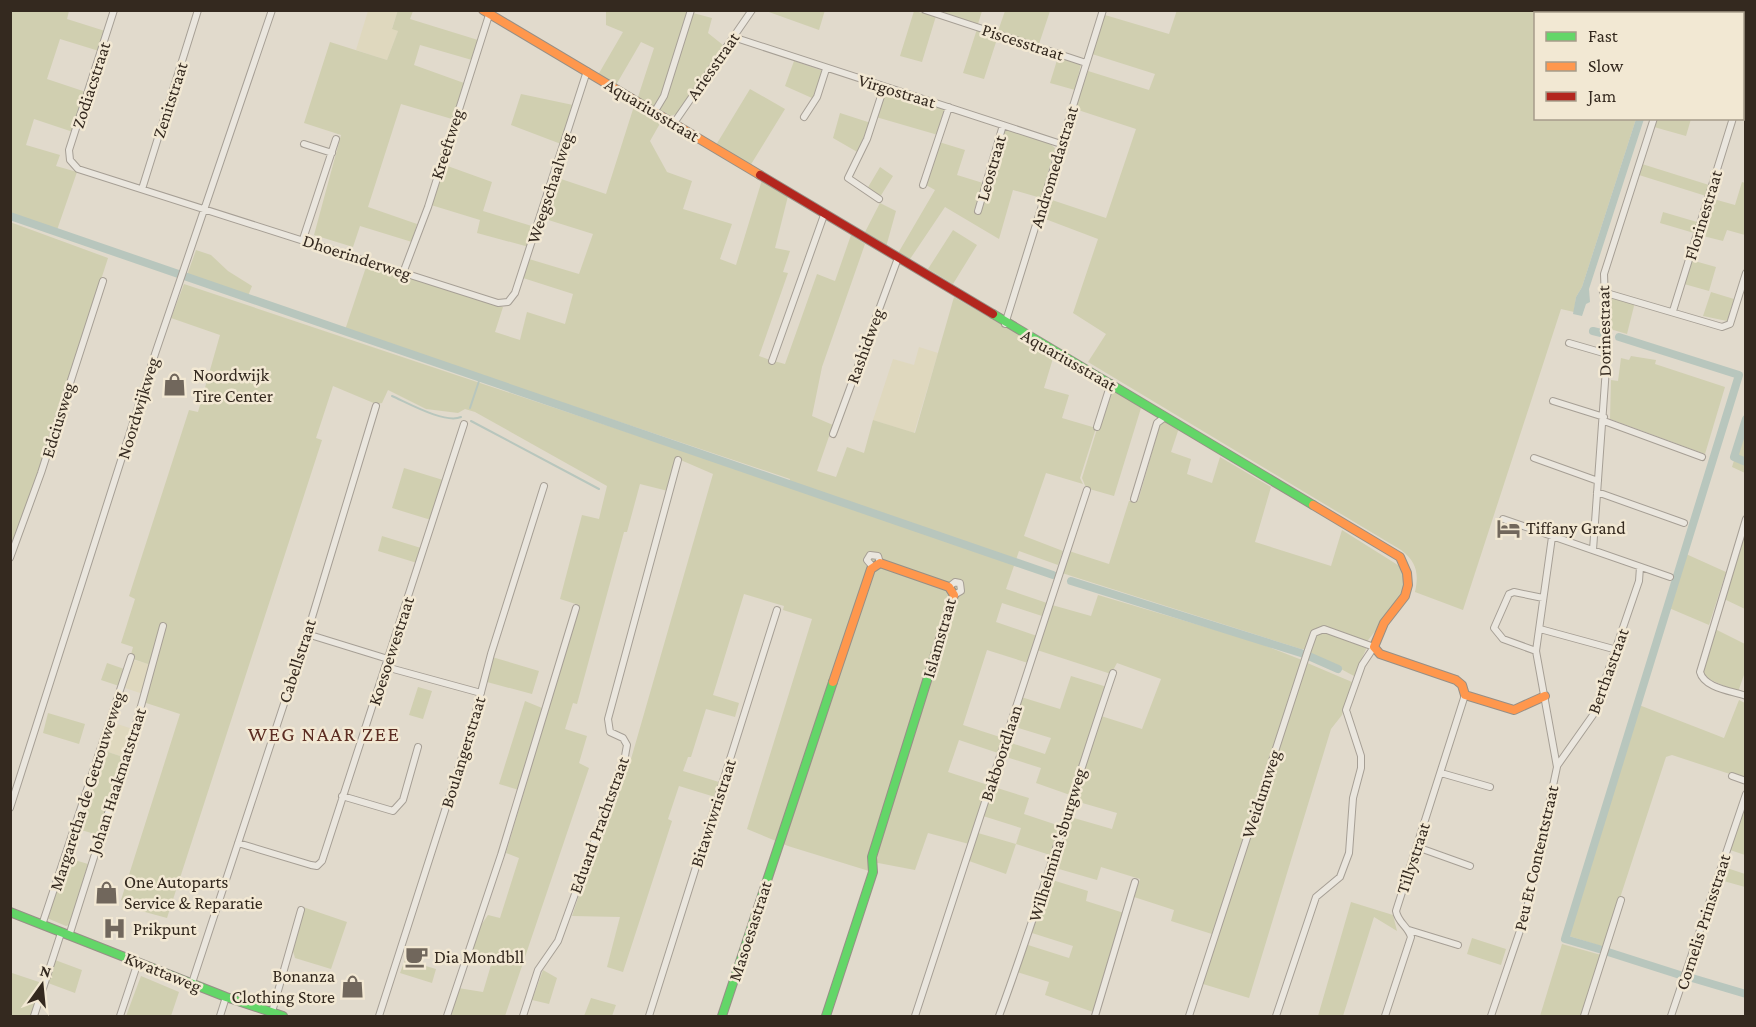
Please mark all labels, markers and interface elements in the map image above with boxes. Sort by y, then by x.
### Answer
legend [1534,12,1744,120]
street label: Piscesstraat [980,19,1067,65]
text: Fast [1588,26,1619,46]
street label: Ariesstraat [682,27,744,104]
street label: Zodiacstraat [68,38,115,131]
text: Slow [1588,56,1624,76]
street label: Zenitstraat [148,58,192,141]
street label: Virgostraat [856,70,939,113]
street label: Aquariusstraat [601,74,704,147]
text: Jam [1586,86,1617,106]
street label: Andromedastraat [1026,103,1082,230]
street label: Kreeftweg [426,106,468,182]
street label: Weegschaalweg [523,130,577,246]
street label: Leostraat [972,132,1010,203]
street label: Florinestraat [1680,167,1726,262]
street label: Dhoerinderweg [300,230,414,284]
street label: Dorinestraat [1593,284,1615,377]
street label: Rashidweg [842,305,888,386]
street label: Aquariusstraat [1018,325,1121,396]
street label: Noordwijkweg [113,354,164,462]
place label: Noordwijk Tire Center [193,365,274,406]
shop icon: Noordwijk Tire Center [162,372,188,398]
street label: Edciusweg [37,380,79,460]
hotel icon: Tiffany Grand [1495,515,1521,541]
place label: Tiffany Grand [1526,518,1626,538]
street label: Koesoewestraat [364,593,418,708]
street label: Islamstraat [918,595,960,680]
street label: Cabellstraat [274,615,320,706]
street label: Berthastraat [1583,624,1633,717]
street label: Margaretha de Getrouweweg [45,688,129,893]
street label: Boulangerstraat [437,693,490,810]
street label: Bakboordlaan [976,702,1026,804]
street label: Johan Haakmatstraat [83,704,150,859]
district label: WEG NAAR ZEE [248,722,400,746]
street label: Weidumweg [1237,747,1285,841]
street label: Eduard Prachtstraat [565,753,633,896]
street label: Bitawiwristraat [686,755,740,870]
street label: Wilhelmina'sburgweg [1024,766,1090,924]
street label: Peu Et Contentstraat [1510,782,1563,933]
street label: Tillystraat [1392,819,1434,896]
street label: Cornelis Prinsstraat [1672,850,1735,993]
place label: One Autoparts Service & Reparatie [124,872,263,913]
street label: Masoesastraat [724,877,776,984]
shop icon: One Autoparts Service & Reparatie [93,879,119,905]
hospital icon: Prikpunt [102,916,128,942]
place label: Prikpunt [133,919,197,939]
cafe icon: Dia Mondbll [403,944,429,970]
place label: Dia Mondbll [434,947,524,967]
street label: Kwattaweg [122,948,205,997]
north arrow [12,955,72,1015]
text: N [38,961,53,981]
place label: Bonanza Clothing Store [232,966,335,1007]
shop icon: Bonanza Clothing Store [340,973,366,999]

